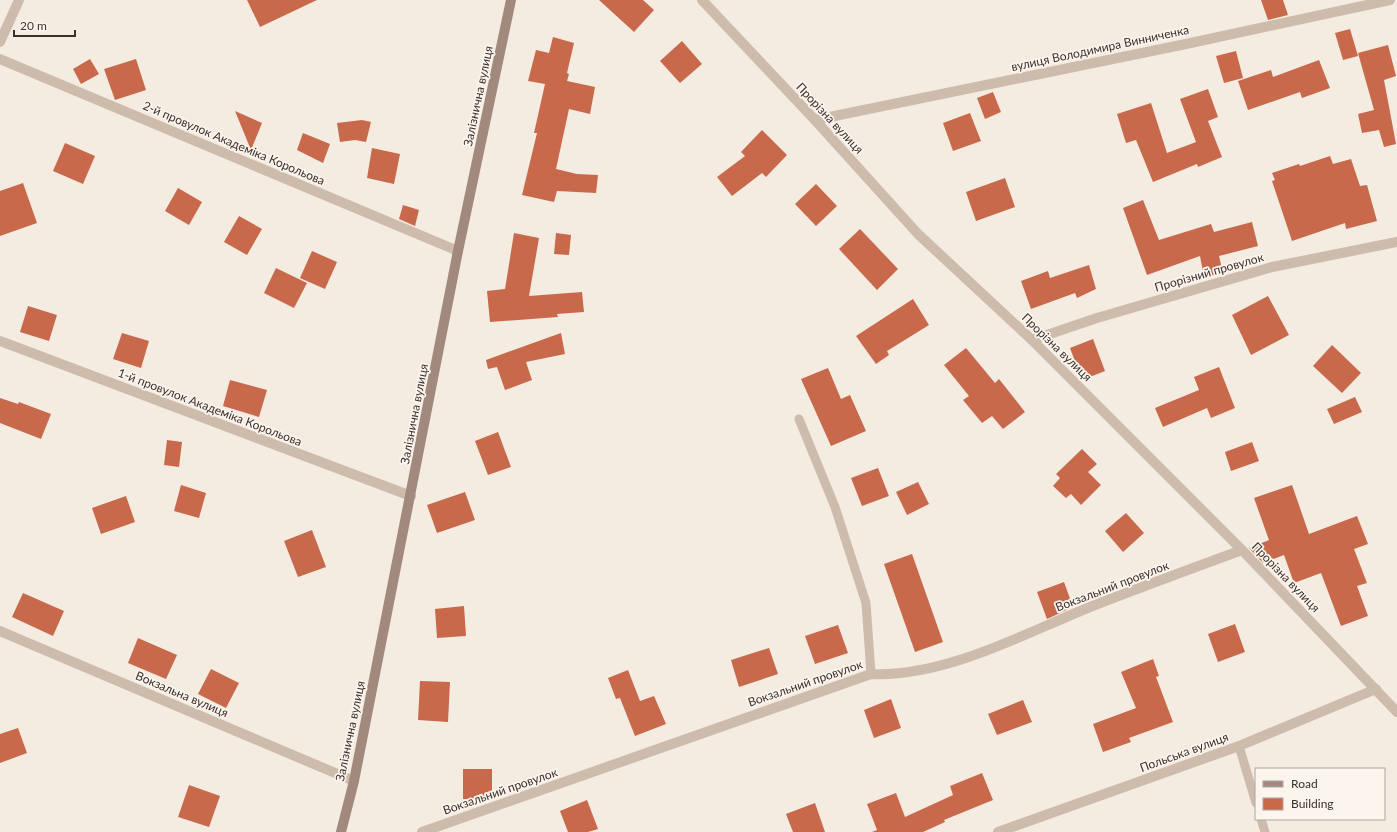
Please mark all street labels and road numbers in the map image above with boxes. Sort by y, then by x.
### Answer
street label: вулиця Володимира Винниченка [1010,22,1190,74]
street label: Залізнична вулиця [460,44,496,148]
street label: Прорізна вулиця [793,79,867,157]
street label: 2-й провулок Академіка Корольова [141,98,327,188]
street label: Прорізний провулок [1153,249,1266,295]
street label: Прорізна вулиця [1019,310,1095,384]
street label: Залізнична вулиця [397,362,431,466]
street label: 1-й провулок Академіка Корольова [116,365,304,449]
street label: Прорізна вулиця [1249,539,1323,615]
street label: Вокзальний провулок [1053,557,1172,615]
street label: Вокзальний провулок [746,656,865,710]
street label: Вокзальна вулиця [133,668,231,720]
street label: Залізнична вулиця [332,679,368,783]
street label: Польська вулиця [1138,729,1230,775]
street label: Вокзальний провулок [441,764,560,818]

